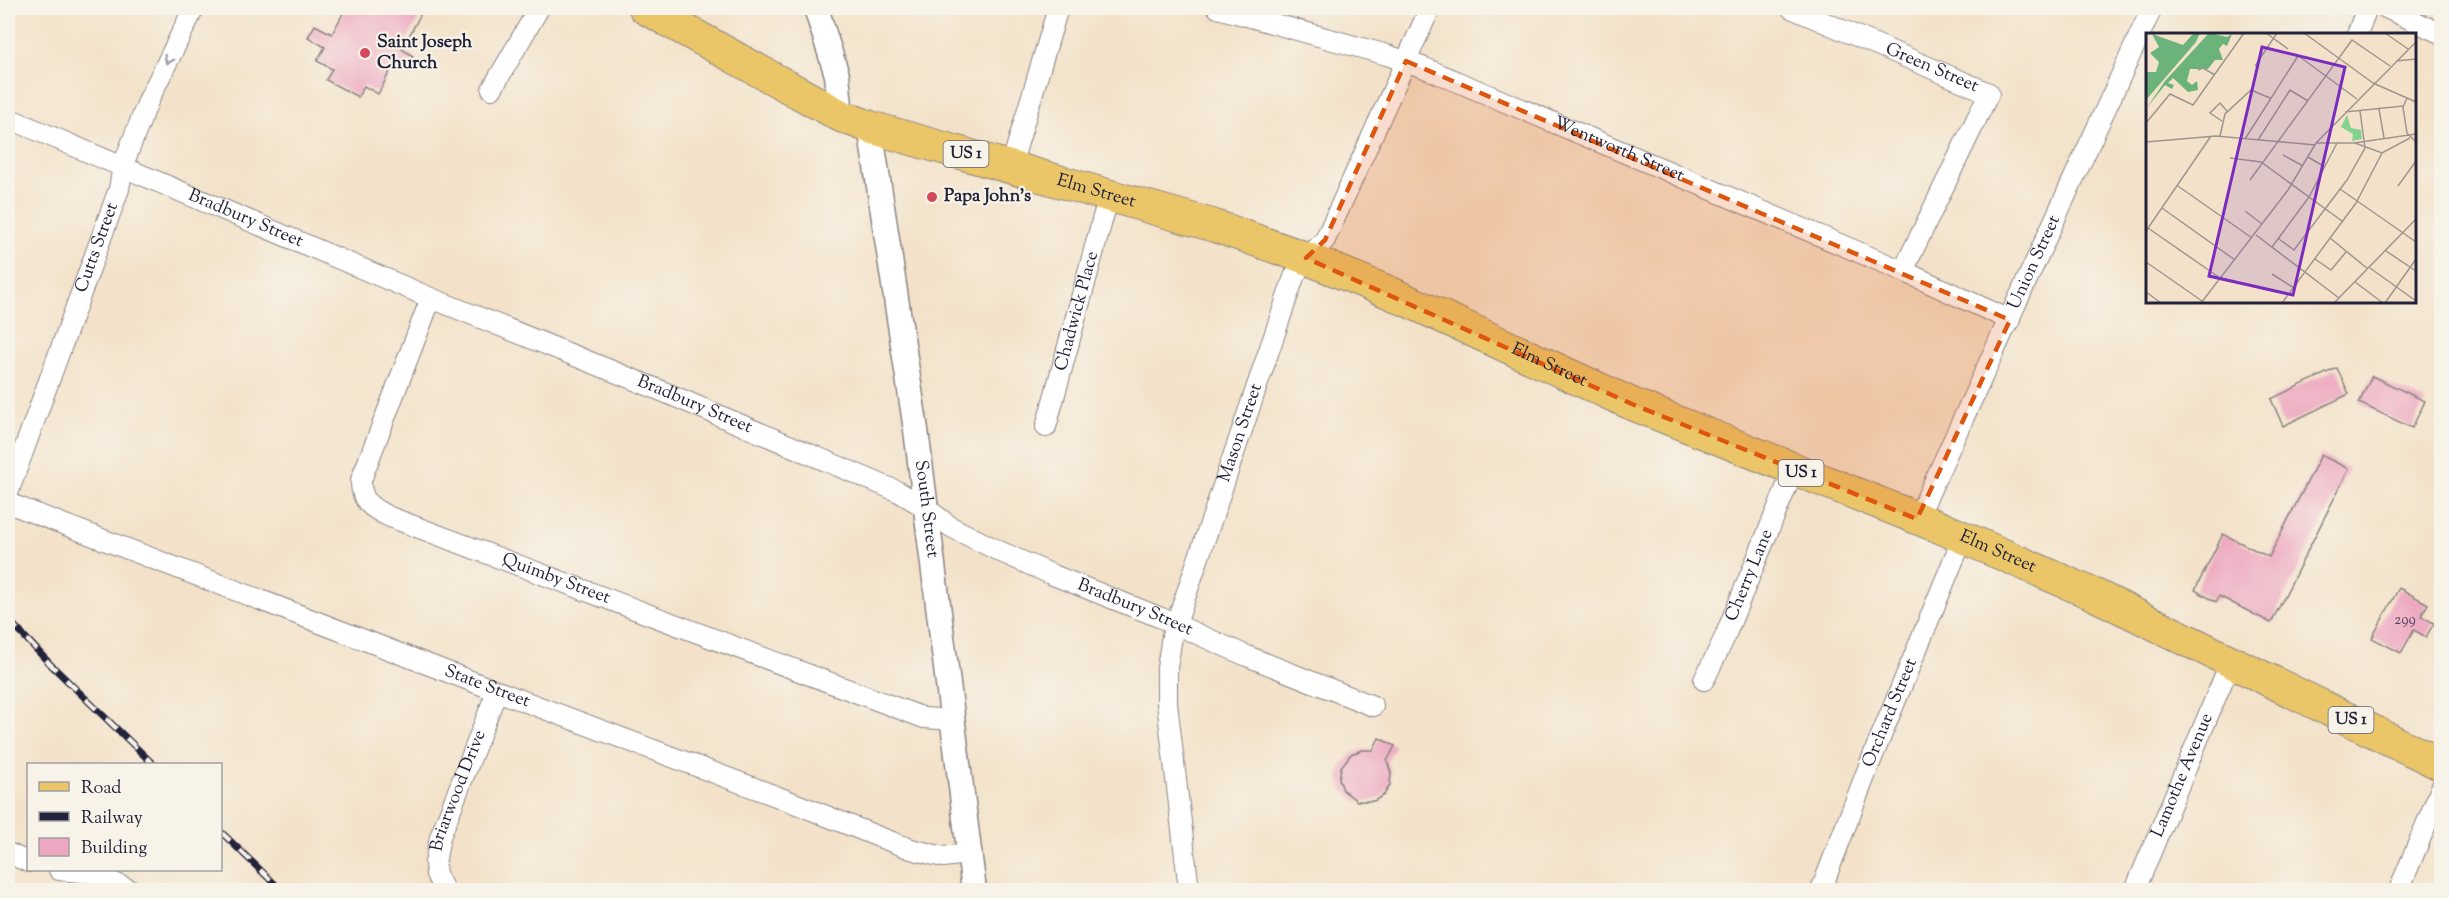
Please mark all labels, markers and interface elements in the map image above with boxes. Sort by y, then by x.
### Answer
place label: Saint Joseph Church [377,30,473,77]
inset map [2146,33,2416,303]
street label: Green Street [1881,37,1982,100]
marker: Saint Joseph Church [358,46,372,60]
one-way arrow [164,54,176,65]
street label: Wentworth Street [1549,111,1688,190]
road number: US 1 [944,141,988,167]
street label: Elm Street [1053,168,1139,216]
street label: Bradbury Street [184,183,307,255]
place label: Papa John's [944,184,1031,210]
marker: Papa John's [925,190,939,204]
street label: Cutts Street [69,199,126,297]
street label: Union Street [2002,211,2068,314]
street label: Chadwick Place [1049,248,1106,374]
street label: Elm Street [1507,337,1591,395]
street label: Bradbury Street [633,369,756,441]
street label: Mason Street [1212,380,1270,486]
street label: South Street [907,459,945,559]
road number: US 1 [1778,460,1824,486]
street label: Elm Street [1955,524,2040,581]
street label: Cherry Lane [1719,526,1780,626]
street label: Quimby Street [498,547,614,612]
street label: Bradbury Street [1073,573,1197,643]
house number: 299 [2394,610,2416,631]
street label: Orchard Street [1856,655,1925,772]
street label: State Street [440,659,533,715]
road number: US 1 [2328,707,2374,733]
street label: Lamothe Avenue [2145,709,2221,842]
street label: Briarwood Drive [425,726,493,854]
legend [27,763,222,871]
text: Road [81,776,121,802]
text: Railway [81,806,143,832]
text: Building [81,836,147,862]

